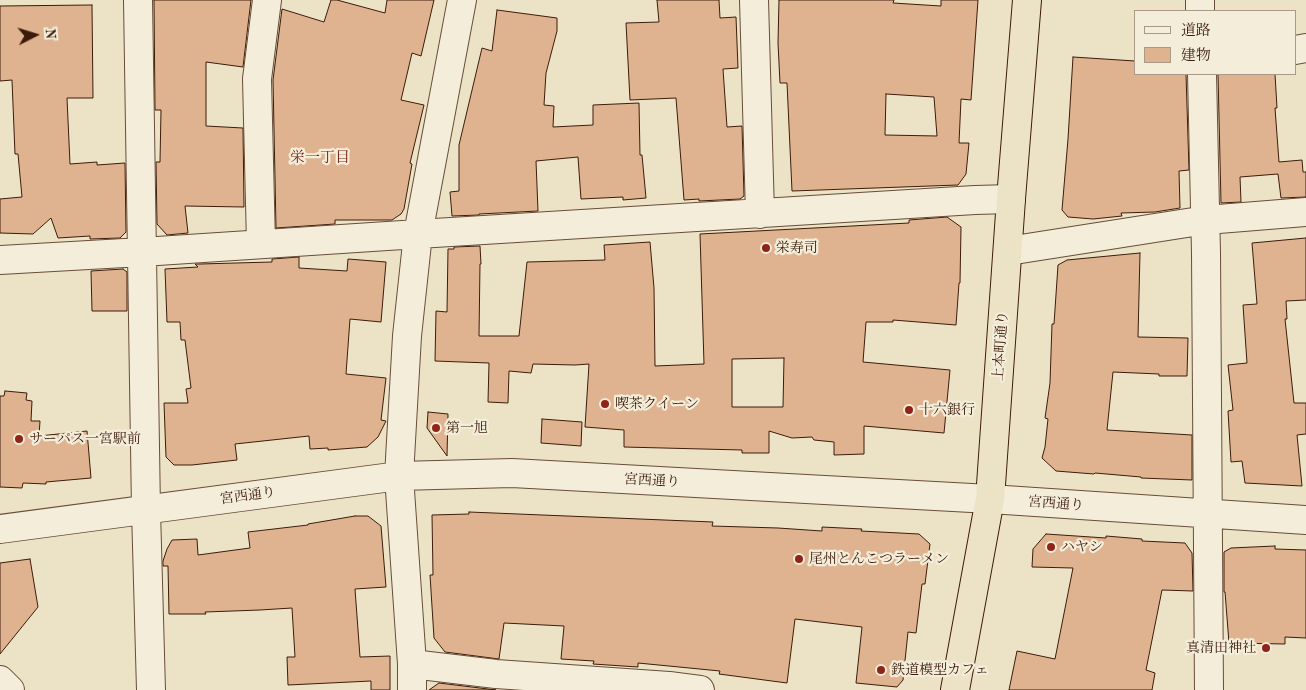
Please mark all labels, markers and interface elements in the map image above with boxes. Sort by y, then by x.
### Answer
north arrow [10,10,60,60]
legend [1134,10,1296,75]
text: 道路 [1181,24,1211,39]
text: N [43,28,57,40]
text: 建物 [1181,49,1211,64]
district label: 栄一丁目 [290,149,350,167]
place label: 栄寿司 [776,240,818,256]
marker: 栄寿司 [760,242,772,254]
street label: 上本町通り [990,310,1012,382]
place label: 喫茶クイーン [615,396,699,412]
marker: 喫茶クイーン [599,398,611,410]
place label: 十六銀行 [919,402,975,418]
marker: 十六銀行 [903,404,915,416]
place label: 第一旭 [446,420,488,436]
marker: 第一旭 [430,422,442,434]
place label: サーパス一宮駅前 [29,431,141,447]
marker: サーパス一宮駅前 [13,433,25,445]
street label: 宮西通り [624,471,680,491]
street label: 宮西通り [219,484,277,508]
street label: 宮西通り [1027,494,1085,514]
place label: ハヤシ [1061,539,1103,555]
marker: ハヤシ [1045,541,1057,553]
place label: 尾州とんこつラーメン [809,551,949,567]
marker: 尾州とんこつラーメン [793,553,805,565]
place label: 真清田神社 [1186,640,1256,656]
marker: 真清田神社 [1260,642,1272,654]
place label: 鉄道模型カフェ [891,662,989,678]
marker: 鉄道模型カフェ [875,664,887,676]

